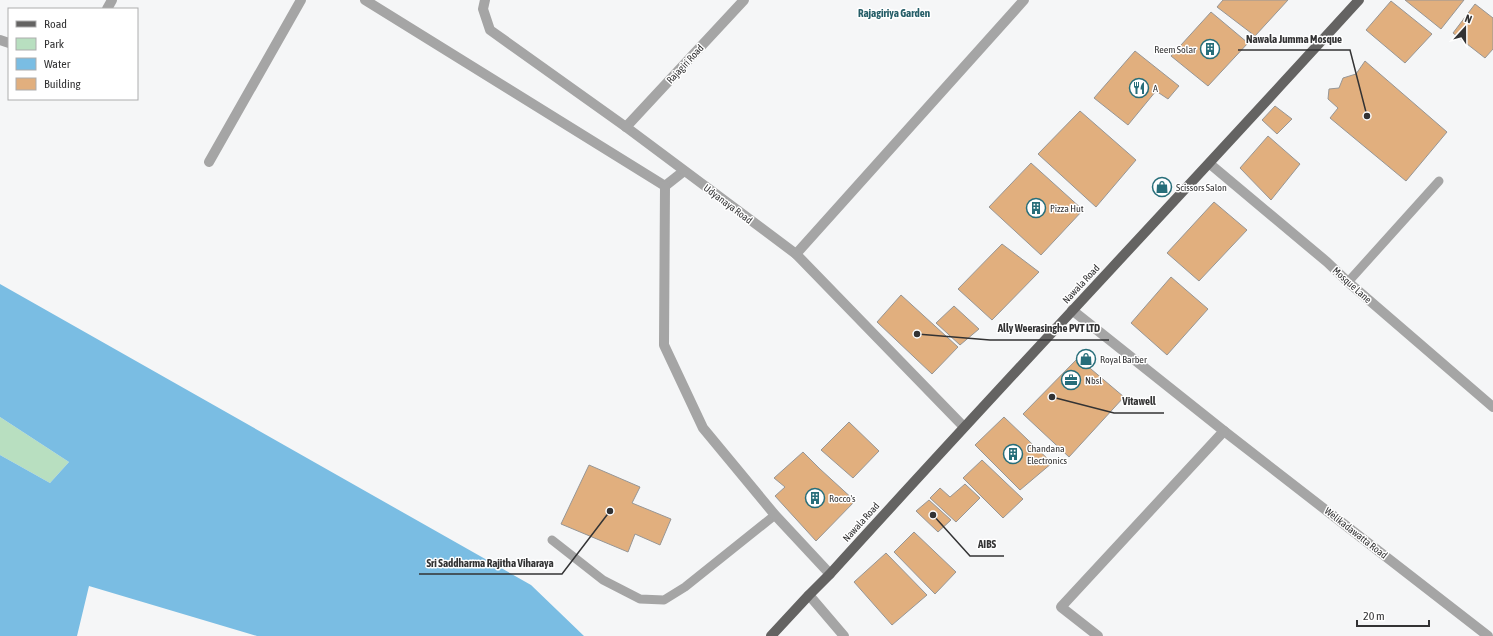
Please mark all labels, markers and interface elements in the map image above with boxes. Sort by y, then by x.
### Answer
district label: Rajagiriya Garden [858,7,930,19]
legend [8,8,138,100]
north arrow [1445,8,1485,48]
text: N [1463,12,1474,25]
text: Road [44,17,67,31]
callout: Nawala Jumma Mosque [1238,27,1350,50]
text: Nawala Jumma Mosque [1246,33,1342,45]
text: Park [44,37,65,51]
building icon: Reem Solar [1199,38,1221,60]
street label: Rajagiri Road [664,42,706,86]
place label: Reem Solar [1154,44,1197,55]
text: Water [44,57,71,71]
text: Building [44,77,82,91]
restaurant icon: A [1128,77,1150,99]
place label: A [1153,83,1158,94]
shop icon: Scissors Salon [1151,176,1173,198]
street label: Udyanaya Road [702,182,755,226]
place label: Scissors Salon [1176,182,1227,193]
building icon: Pizza Hut [1025,197,1047,219]
place label: Pizza Hut [1050,203,1084,214]
street label: Nawala Road [1060,262,1102,306]
street label: Mosque Lane [1330,265,1374,306]
callout: Ally Weerasinghe PVT LTD [990,317,1109,340]
text: Ally Weerasinghe PVT LTD [997,322,1100,334]
shop icon: Royal Barber [1075,348,1097,370]
place label: Royal Barber [1100,354,1148,365]
office icon: Nbsl [1060,369,1082,391]
place label: Nbsl [1085,375,1102,386]
callout: Vitawell [1114,390,1164,413]
text: Vitawell [1121,395,1157,407]
building icon: Chandana Electronics [1002,443,1024,465]
place label: Chandana Electronics [1027,443,1067,466]
building icon: Rocco's [804,487,826,509]
place label: Rocco's [829,493,856,504]
street label: Nawala Road [841,500,882,544]
street label: Welikadawatta Road [1323,505,1390,561]
callout: AIBS [970,533,1004,556]
text: AIBS [977,538,996,550]
callout: Sri Saddharma Rajitha Viharaya [419,551,562,574]
text: Sri Saddharma Rajitha Viharaya [426,557,554,569]
scale bar [1357,602,1429,628]
text: 20 m [1363,609,1385,623]

